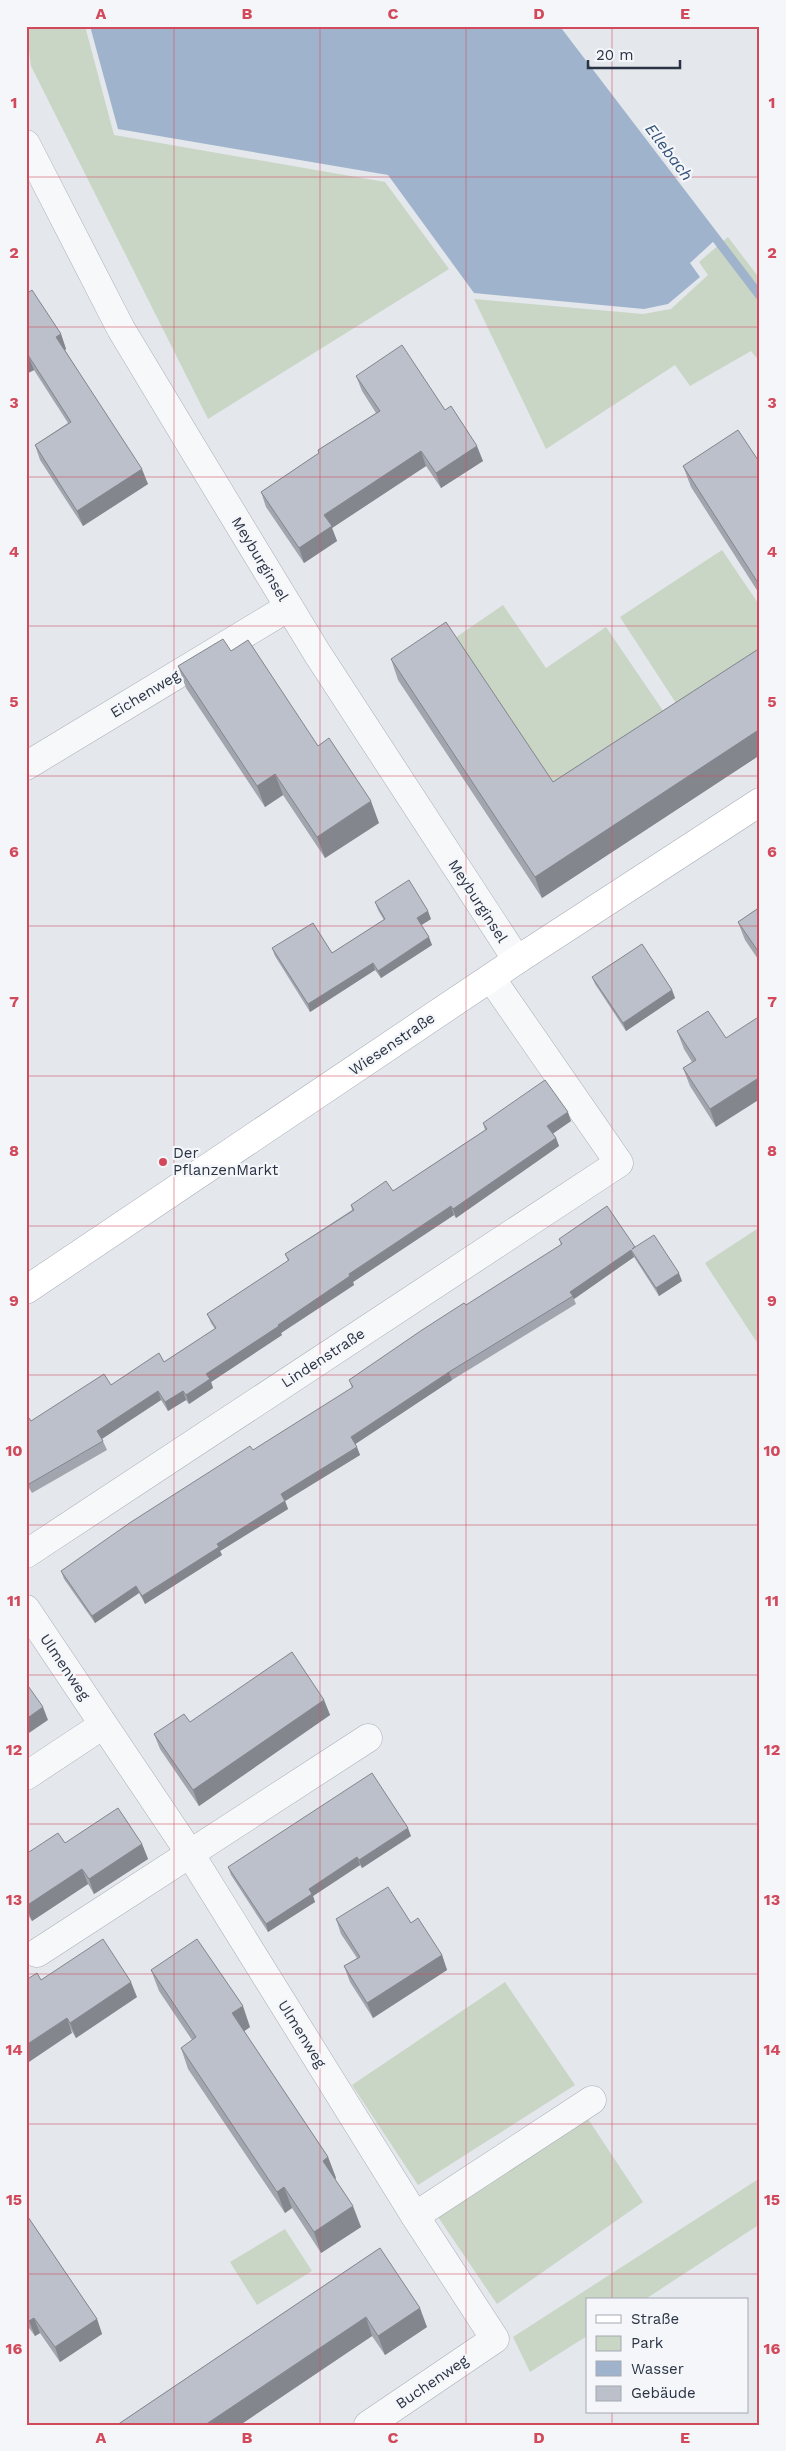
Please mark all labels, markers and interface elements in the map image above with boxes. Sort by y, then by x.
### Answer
text: A [96,4,107,23]
text: B [242,4,253,23]
text: C [388,4,399,23]
text: D [533,4,545,23]
text: E [680,4,690,23]
scale bar [588,38,681,70]
text: 20 m [596,46,634,64]
text: 1 [11,93,17,112]
text: 1 [769,93,775,112]
water label: Ellebach [641,120,697,184]
text: 2 [9,243,19,262]
text: 2 [767,243,777,262]
text: 3 [9,393,19,412]
text: 3 [767,393,777,412]
street label: Meyburginsel [228,513,293,605]
text: 4 [9,542,19,561]
text: 4 [767,542,777,561]
street label: Eichenweg [107,666,183,722]
text: 5 [9,692,19,711]
text: 5 [767,692,777,711]
text: 6 [9,842,19,861]
text: 6 [767,842,777,861]
street label: Meyburginsel [444,856,512,946]
text: 7 [9,992,19,1011]
text: 7 [767,992,777,1011]
street label: Wiesenstraße [346,1009,438,1079]
text: 8 [9,1141,19,1160]
text: 8 [767,1141,777,1160]
place label: Der PflanzenMarkt [173,1144,279,1179]
marker: Der PflanzenMarkt [157,1156,169,1168]
text: 9 [9,1291,19,1310]
text: 9 [767,1291,777,1310]
street label: Lindenstraße [278,1324,368,1392]
text: 10 [5,1441,23,1460]
text: 10 [763,1441,781,1460]
text: 11 [7,1591,21,1610]
text: 11 [765,1591,779,1610]
street label: Ulmenweg [36,1630,94,1704]
text: 12 [6,1740,22,1759]
text: 12 [764,1740,780,1759]
text: 13 [6,1890,22,1909]
text: 13 [764,1890,780,1909]
street label: Ulmenweg [274,1997,330,2071]
text: 14 [5,2040,23,2059]
text: 14 [763,2040,781,2059]
text: 15 [6,2190,22,2209]
text: 15 [764,2190,780,2209]
legend [586,2298,748,2414]
text: Straße [631,2310,679,2328]
text: Park [631,2334,664,2352]
text: 16 [6,2339,23,2358]
text: 16 [764,2339,781,2358]
street label: Buchenweg [392,2351,472,2413]
text: Wasser [631,2360,684,2378]
text: Gebäude [631,2384,696,2402]
text: A [96,2428,107,2447]
text: B [242,2428,253,2447]
text: C [388,2428,399,2447]
text: D [533,2428,545,2447]
text: E [680,2428,690,2447]

